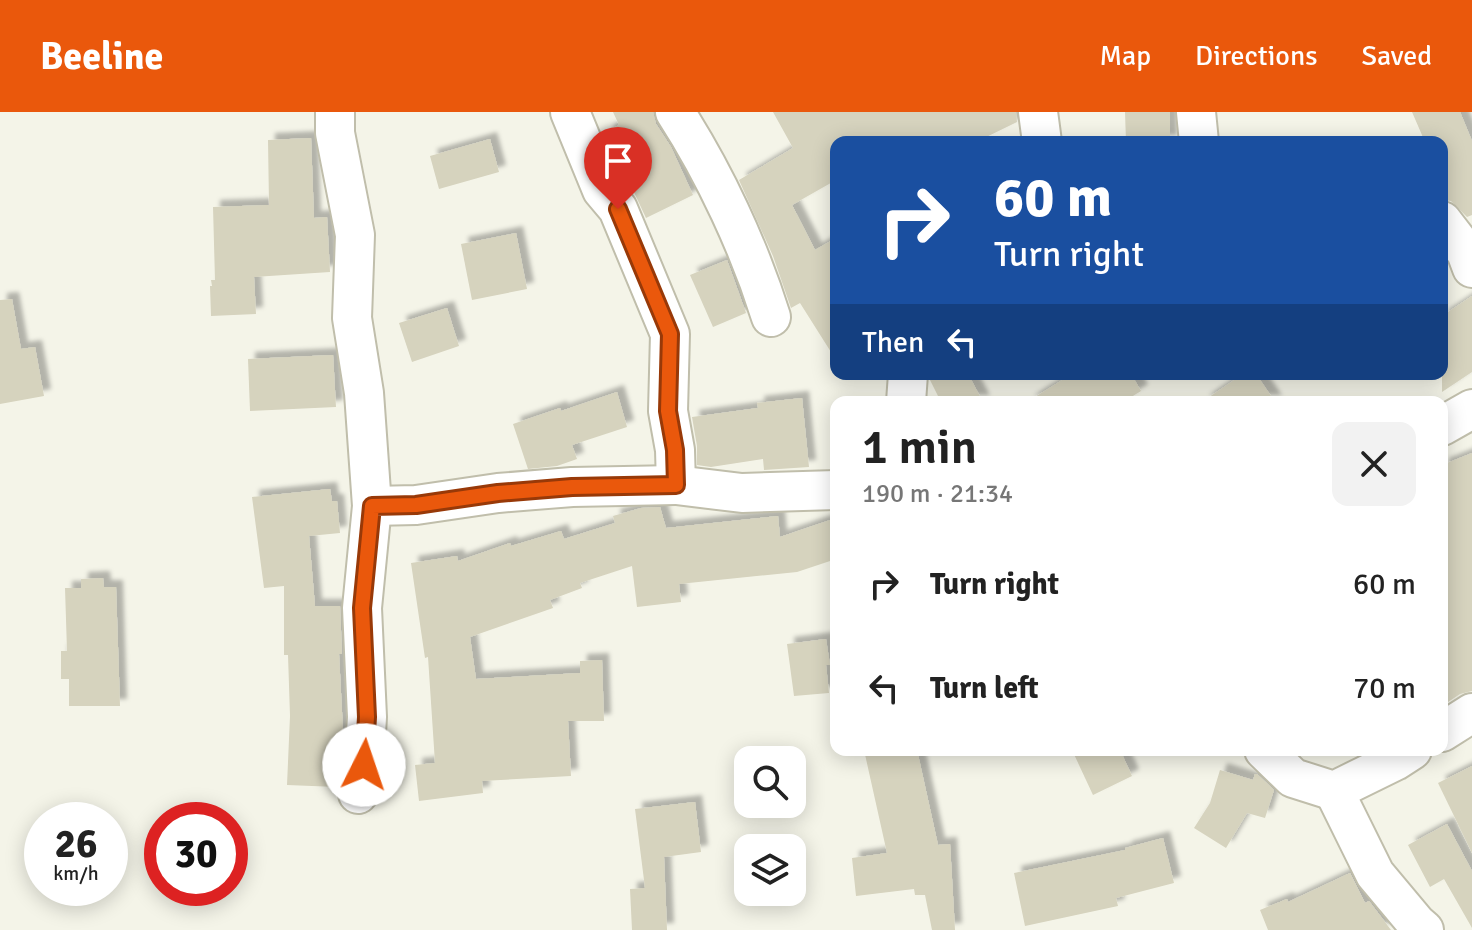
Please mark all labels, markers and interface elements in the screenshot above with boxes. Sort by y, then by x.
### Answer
text: Beeline [40,33,163,80]
text: Map [1099,39,1151,73]
text: Directions [1195,39,1317,73]
text: Saved [1361,39,1432,73]
pin [584,127,652,209]
icon: arrive [596,139,640,183]
text: 60 m [994,163,1112,232]
icon: right [862,168,966,272]
text: Turn right [994,232,1144,277]
icon: left [940,320,984,364]
text: Then [862,324,924,361]
text: 1 min [862,418,977,477]
button: close [1332,422,1416,506]
text: 190 m · 21:34 [862,478,1013,510]
icon: right [862,562,906,606]
text: Turn right [930,566,1059,603]
text: 60 m [1353,566,1416,603]
icon: left [862,666,906,710]
text: Turn left [930,670,1039,707]
text: 70 m [1353,670,1416,707]
position arrow [322,723,406,807]
map controls [734,746,806,906]
button: search [734,746,806,818]
speed limit sign: 30 [144,802,248,906]
text: 26 [54,819,98,869]
button: layers [734,834,806,906]
text: km/h [53,861,99,886]

